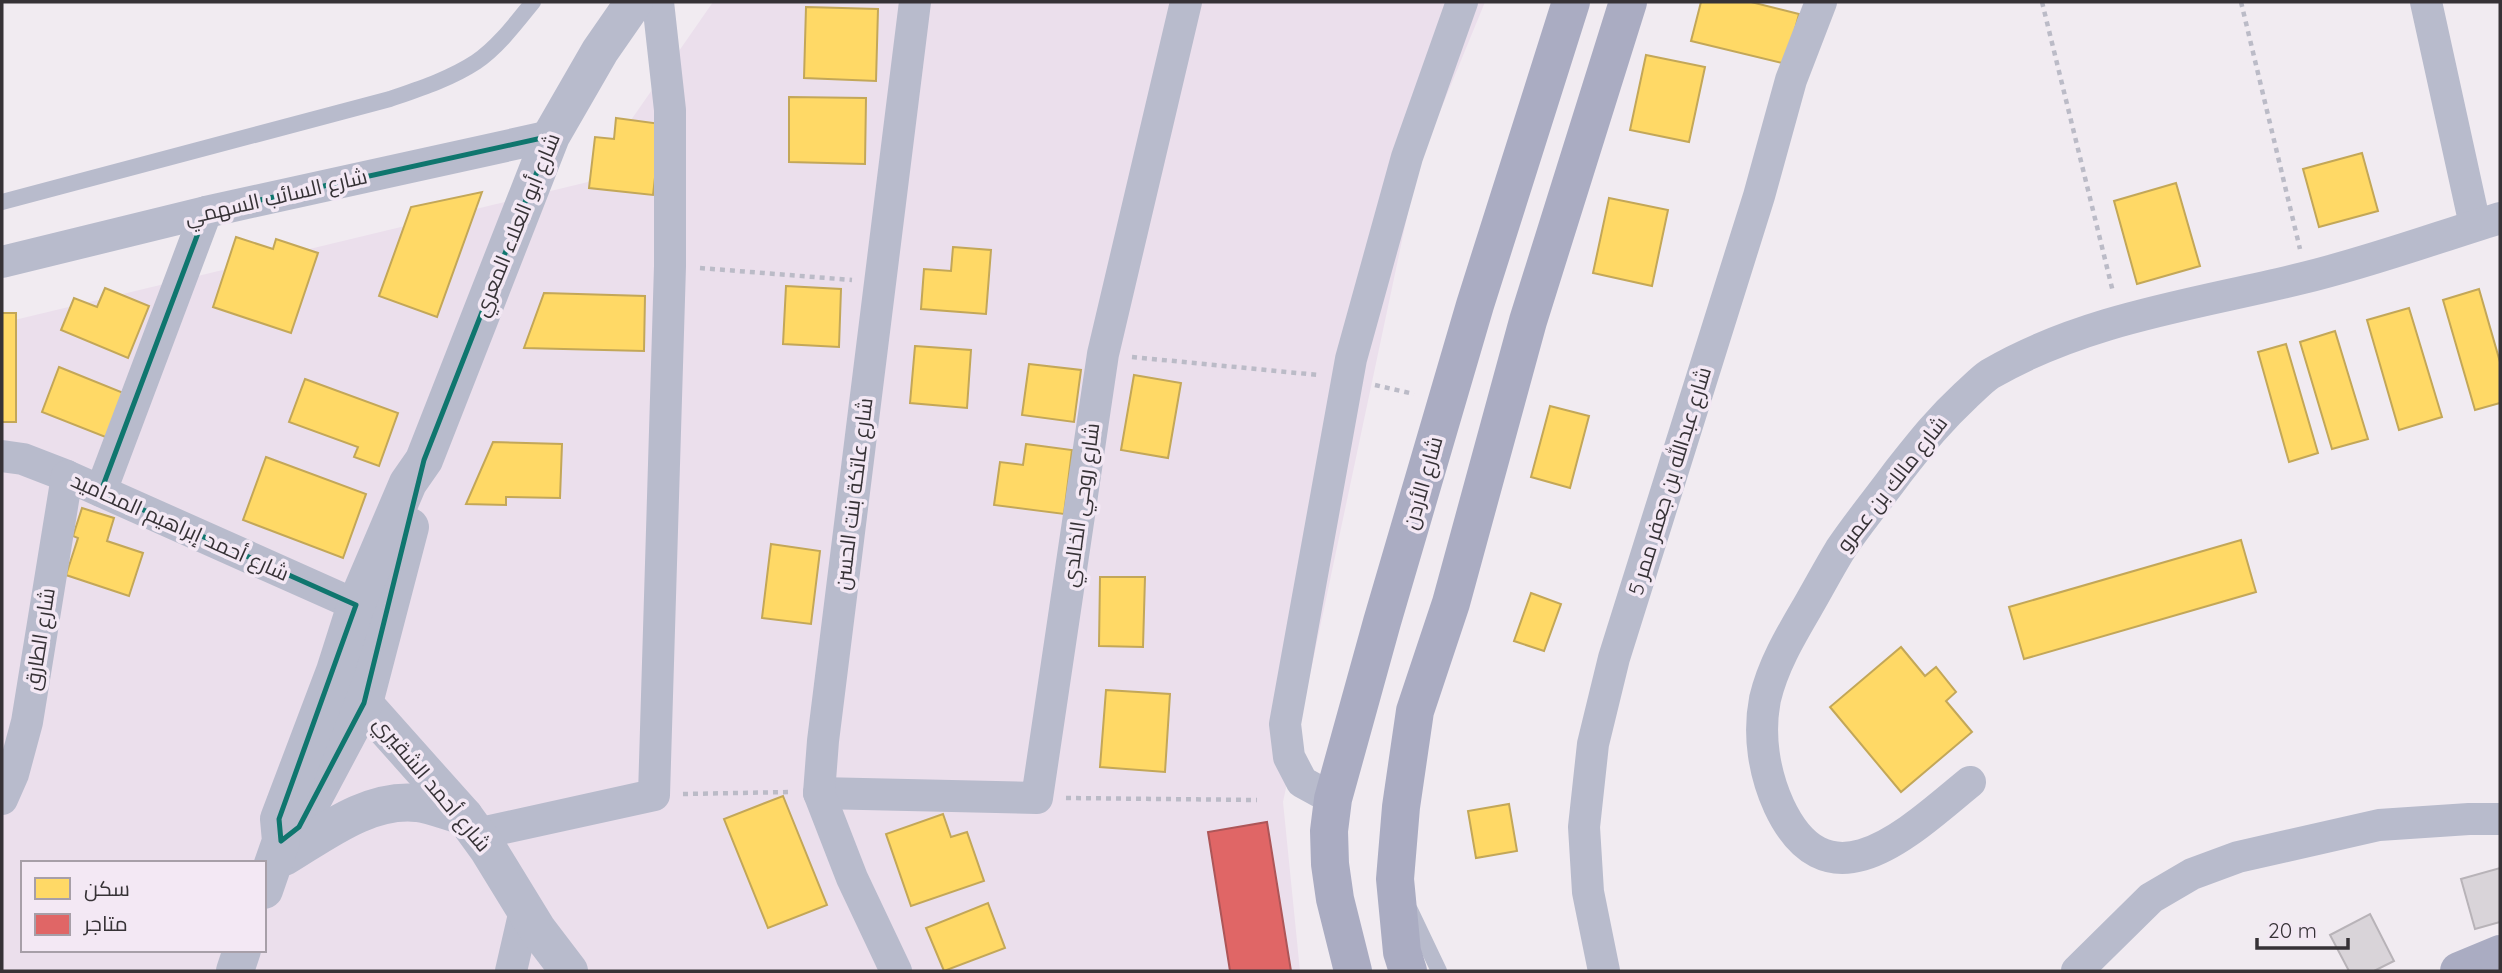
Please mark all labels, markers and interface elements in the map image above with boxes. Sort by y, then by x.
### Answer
street label: شارع أبو العلاء المعري [467,129,568,322]
street label: شارع السائب السهمي [182,162,371,234]
street label: شارع عبدالله بن جعفر ممر 5 [1622,363,1718,599]
street label: شارع عاتكة بنت الحسن [828,396,880,592]
street label: شارع مالك بن عمرو [1830,410,1954,558]
street label: شارع روحي الخالدي [1056,421,1108,589]
street label: شارع الأردن [1396,433,1450,533]
street label: شارع أحمد إبراهيم المحاميد [67,466,293,588]
street label: شارع الطارق [18,586,62,692]
street label: شارع أحمد الشقيري [365,710,497,859]
legend [21,861,266,952]
text: سكن [84,875,130,902]
scale bar [2257,906,2348,950]
text: متاجر [83,910,128,936]
text: 20 m [2268,917,2317,943]

